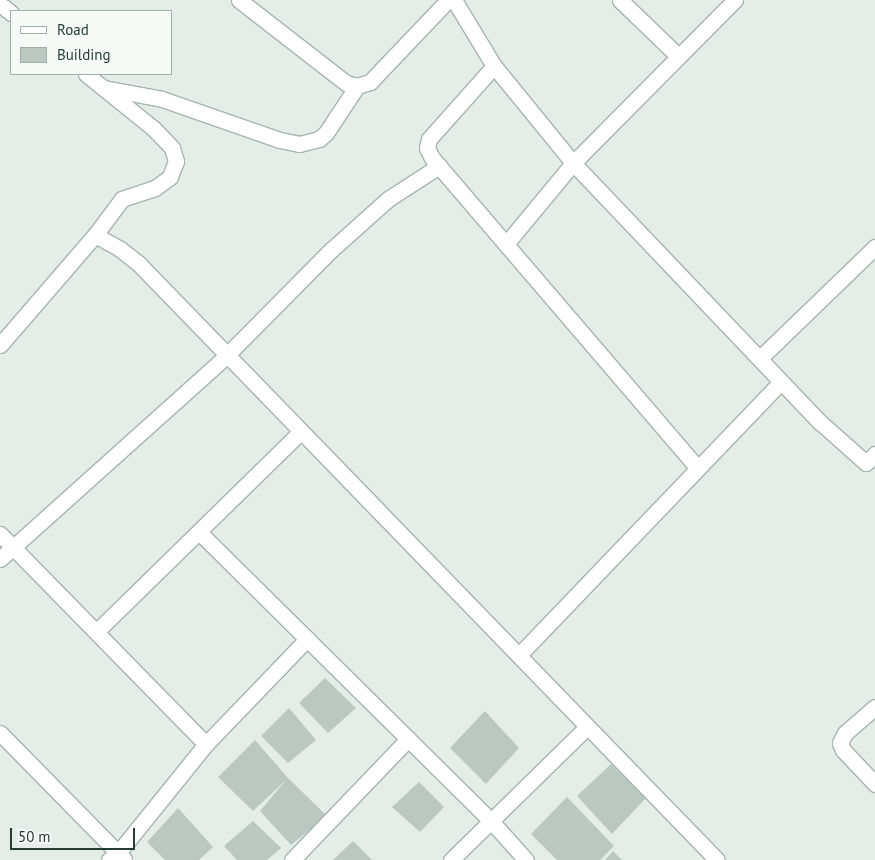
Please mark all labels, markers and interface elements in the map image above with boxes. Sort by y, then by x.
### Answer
legend [10,10,172,75]
text: Road [57,20,89,39]
text: Building [57,45,111,64]
scale bar [12,818,138,850]
text: 50 m [18,827,51,846]

